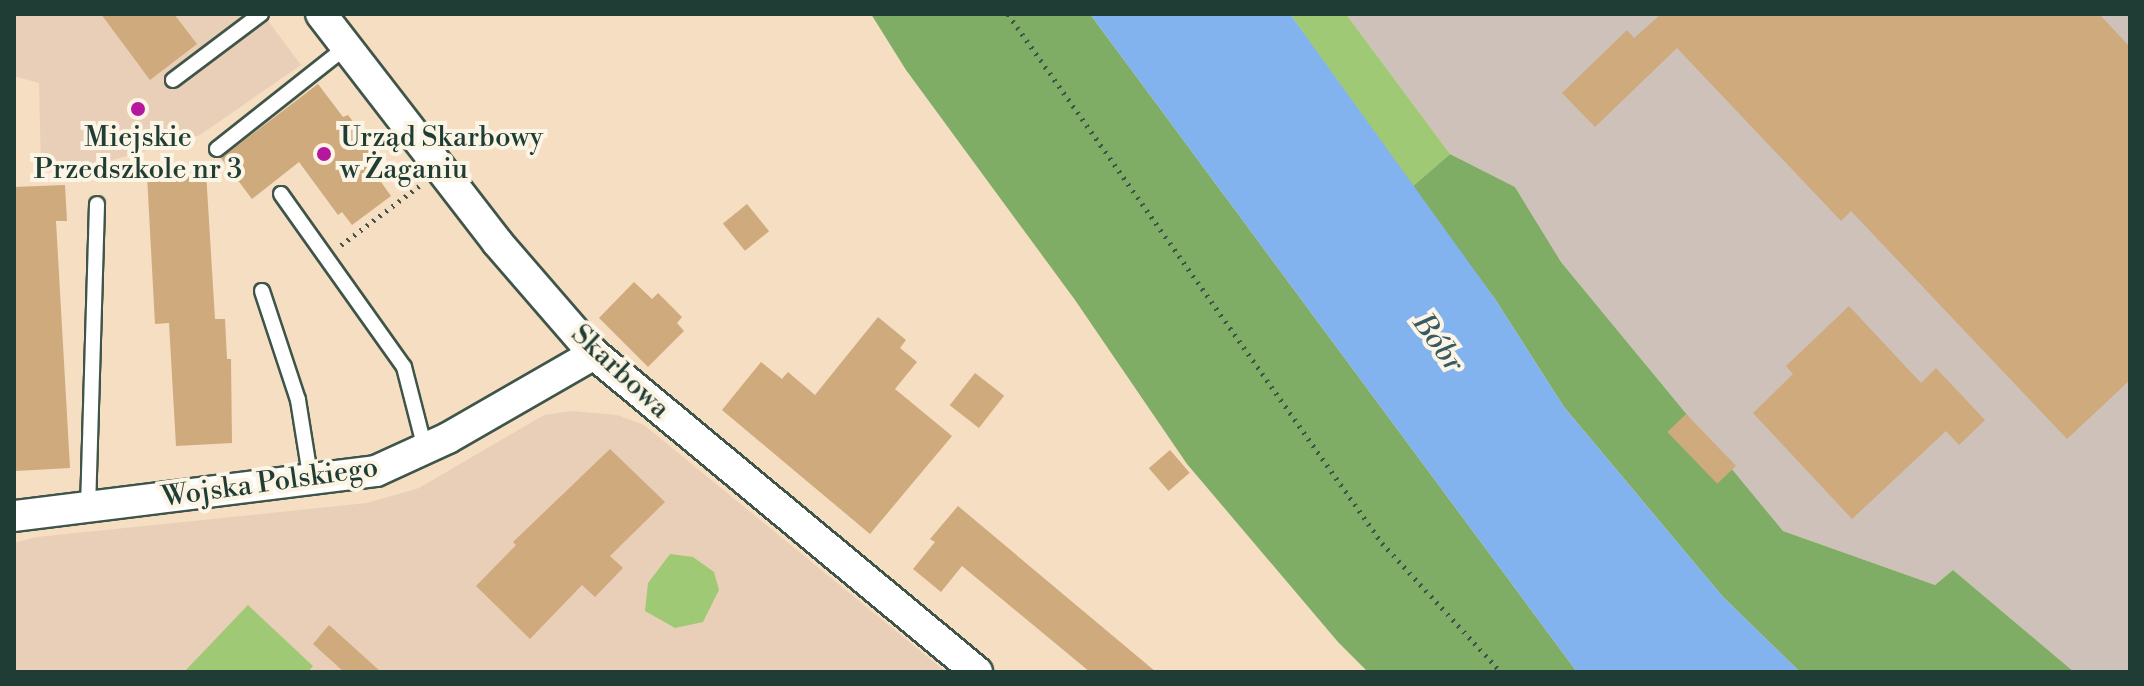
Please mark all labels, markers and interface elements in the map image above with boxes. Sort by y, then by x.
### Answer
marker: Miejskie Przedszkole nr 3 [129,100,147,118]
place label: Miejskie Przedszkole nr 3 [34,121,242,187]
place label: Urząd Skarbowy w Żaganiu [340,121,543,187]
marker: Urząd Skarbowy w Żaganiu [315,145,333,163]
water label: Bóbr [1405,306,1471,380]
street label: Skarbowa [564,318,676,426]
street label: Wojska Polskiego [160,451,380,515]

